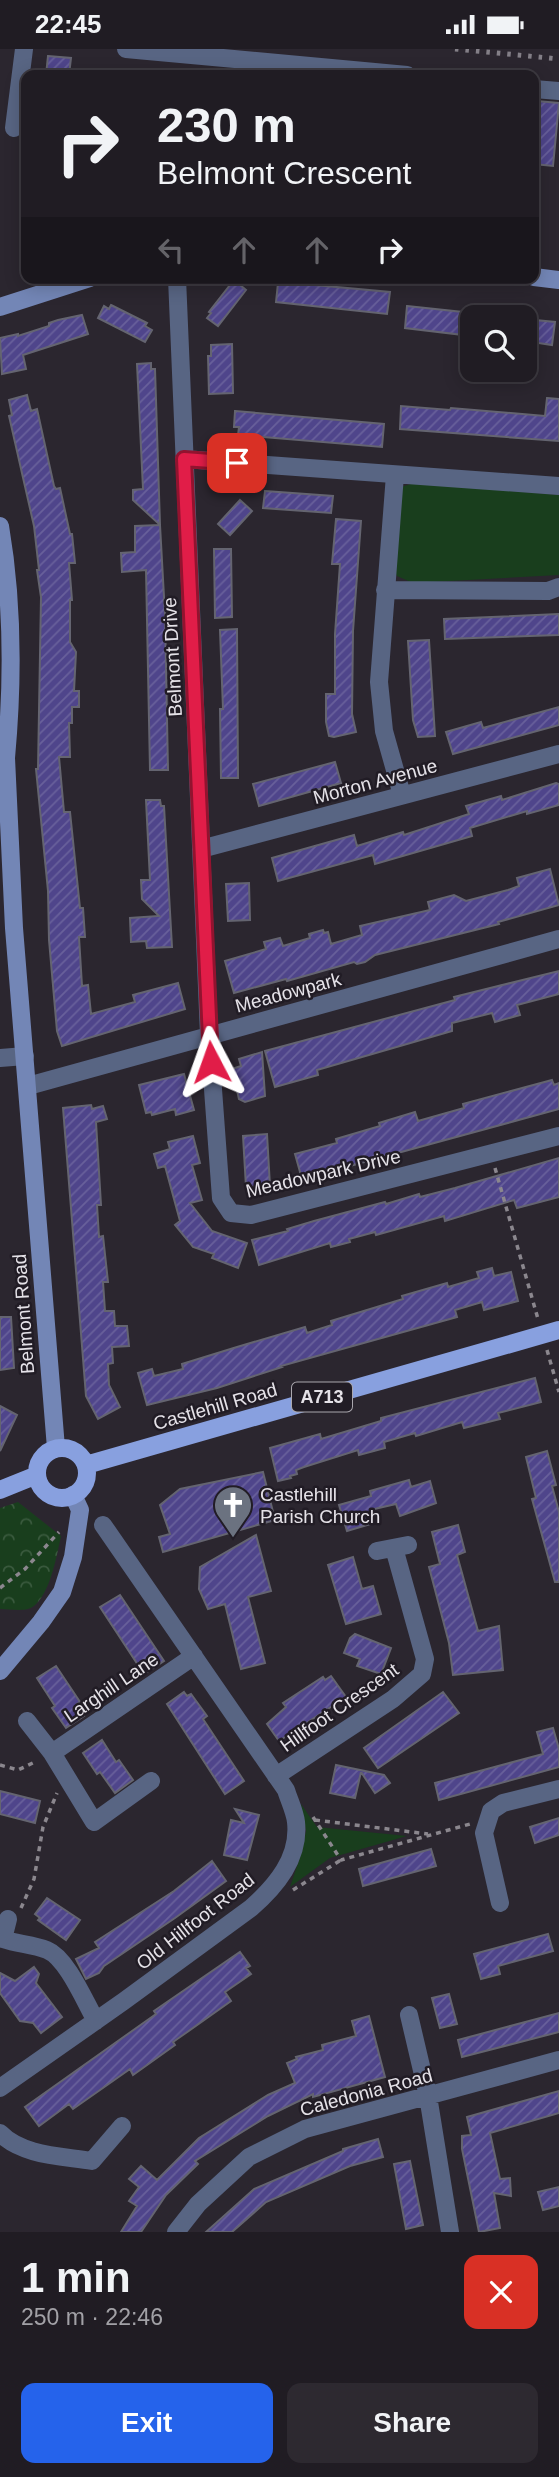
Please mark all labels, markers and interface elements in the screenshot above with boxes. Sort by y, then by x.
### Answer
text: 22:45 [35,9,102,39]
icon: right [42,98,133,189]
text: 230 m [157,98,296,152]
text: Belmont Crescent [157,155,411,191]
icon: left [152,231,190,269]
icon: ahead [225,231,263,269]
icon: ahead [298,231,336,269]
icon: right [371,231,409,269]
map controls [460,305,537,382]
button: search [460,305,537,382]
pin [207,433,267,493]
icon: arrive [218,444,256,482]
street label: Belmont Drive [159,597,186,717]
street label: Morton Avenue [311,755,439,808]
street label: Meadowpark [233,968,344,1017]
position arrow [174,1025,248,1099]
street label: Meadowpark Drive [244,1145,403,1202]
street label: Belmont Road [9,1253,38,1375]
street label: Castlehill Road [151,1379,279,1434]
road number: A713 [292,1383,352,1412]
church icon: Castlehill Parish Church [212,1484,254,1539]
place label: Castlehill Parish Church [260,1484,380,1527]
street label: Larghill Lane [60,1648,162,1727]
street label: Hillfoot Crescent [276,1658,403,1756]
street label: Old Hillfoot Road [132,1869,258,1974]
street label: Caledonia Road [298,2065,435,2120]
text: 1 min [21,2254,131,2301]
button: close [464,2255,538,2329]
text: 250 m · 22:46 [21,2304,163,2330]
button: Exit [21,2383,273,2463]
button: Share [287,2383,538,2463]

